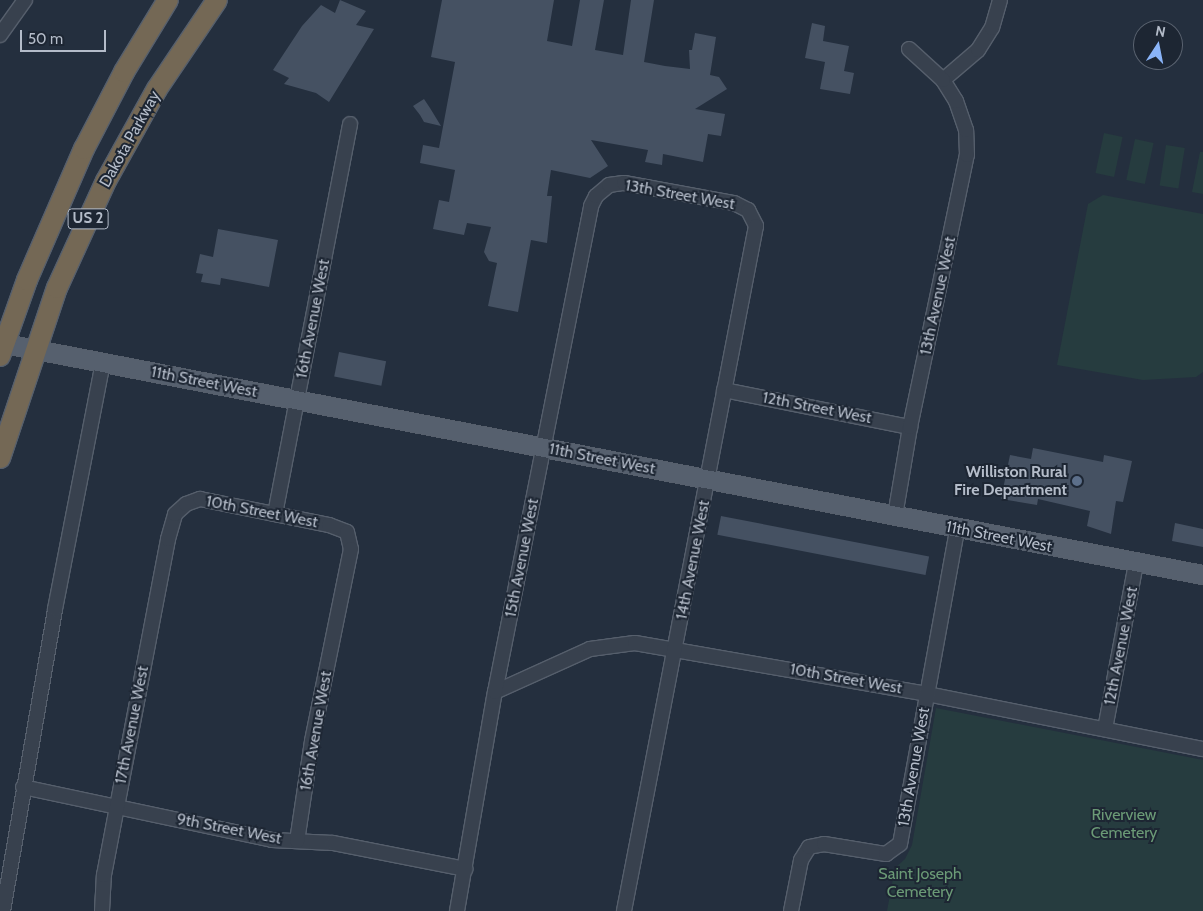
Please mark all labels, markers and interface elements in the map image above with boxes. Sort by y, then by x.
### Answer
scale bar [22,20,109,52]
north arrow [1133,20,1183,70]
text: N [1154,21,1167,41]
text: 50 m [28,30,63,48]
street label: Dakota Parkway [96,87,164,191]
street label: 13th Street West [624,176,736,214]
road number: US 2 [67,206,109,232]
street label: 13th Avenue West [916,235,960,357]
street label: 16th Avenue West [292,258,334,380]
street label: 11th Street West [149,362,259,402]
street label: 12th Street West [761,388,873,428]
street label: 11th Street West [547,439,657,479]
place label: Williston Rural Fire Department [954,462,1067,500]
marker: Williston Rural Fire Department [1071,475,1083,487]
street label: 10th Street West [204,492,320,532]
street label: 15th Avenue West [501,497,543,619]
street label: 14th Avenue West [672,499,714,621]
street label: 11th Street West [944,517,1054,557]
street label: 12th Avenue West [1100,585,1142,707]
street label: 10th Street West [788,660,904,698]
street label: 17th Avenue West [111,664,153,786]
street label: 16th Avenue West [296,670,336,792]
street label: 13th Avenue West [894,706,934,828]
park label: Riverview Cemetery [1091,805,1157,843]
street label: 9th Street West [175,809,283,849]
park label: Saint Joseph Cemetery [878,864,962,902]

